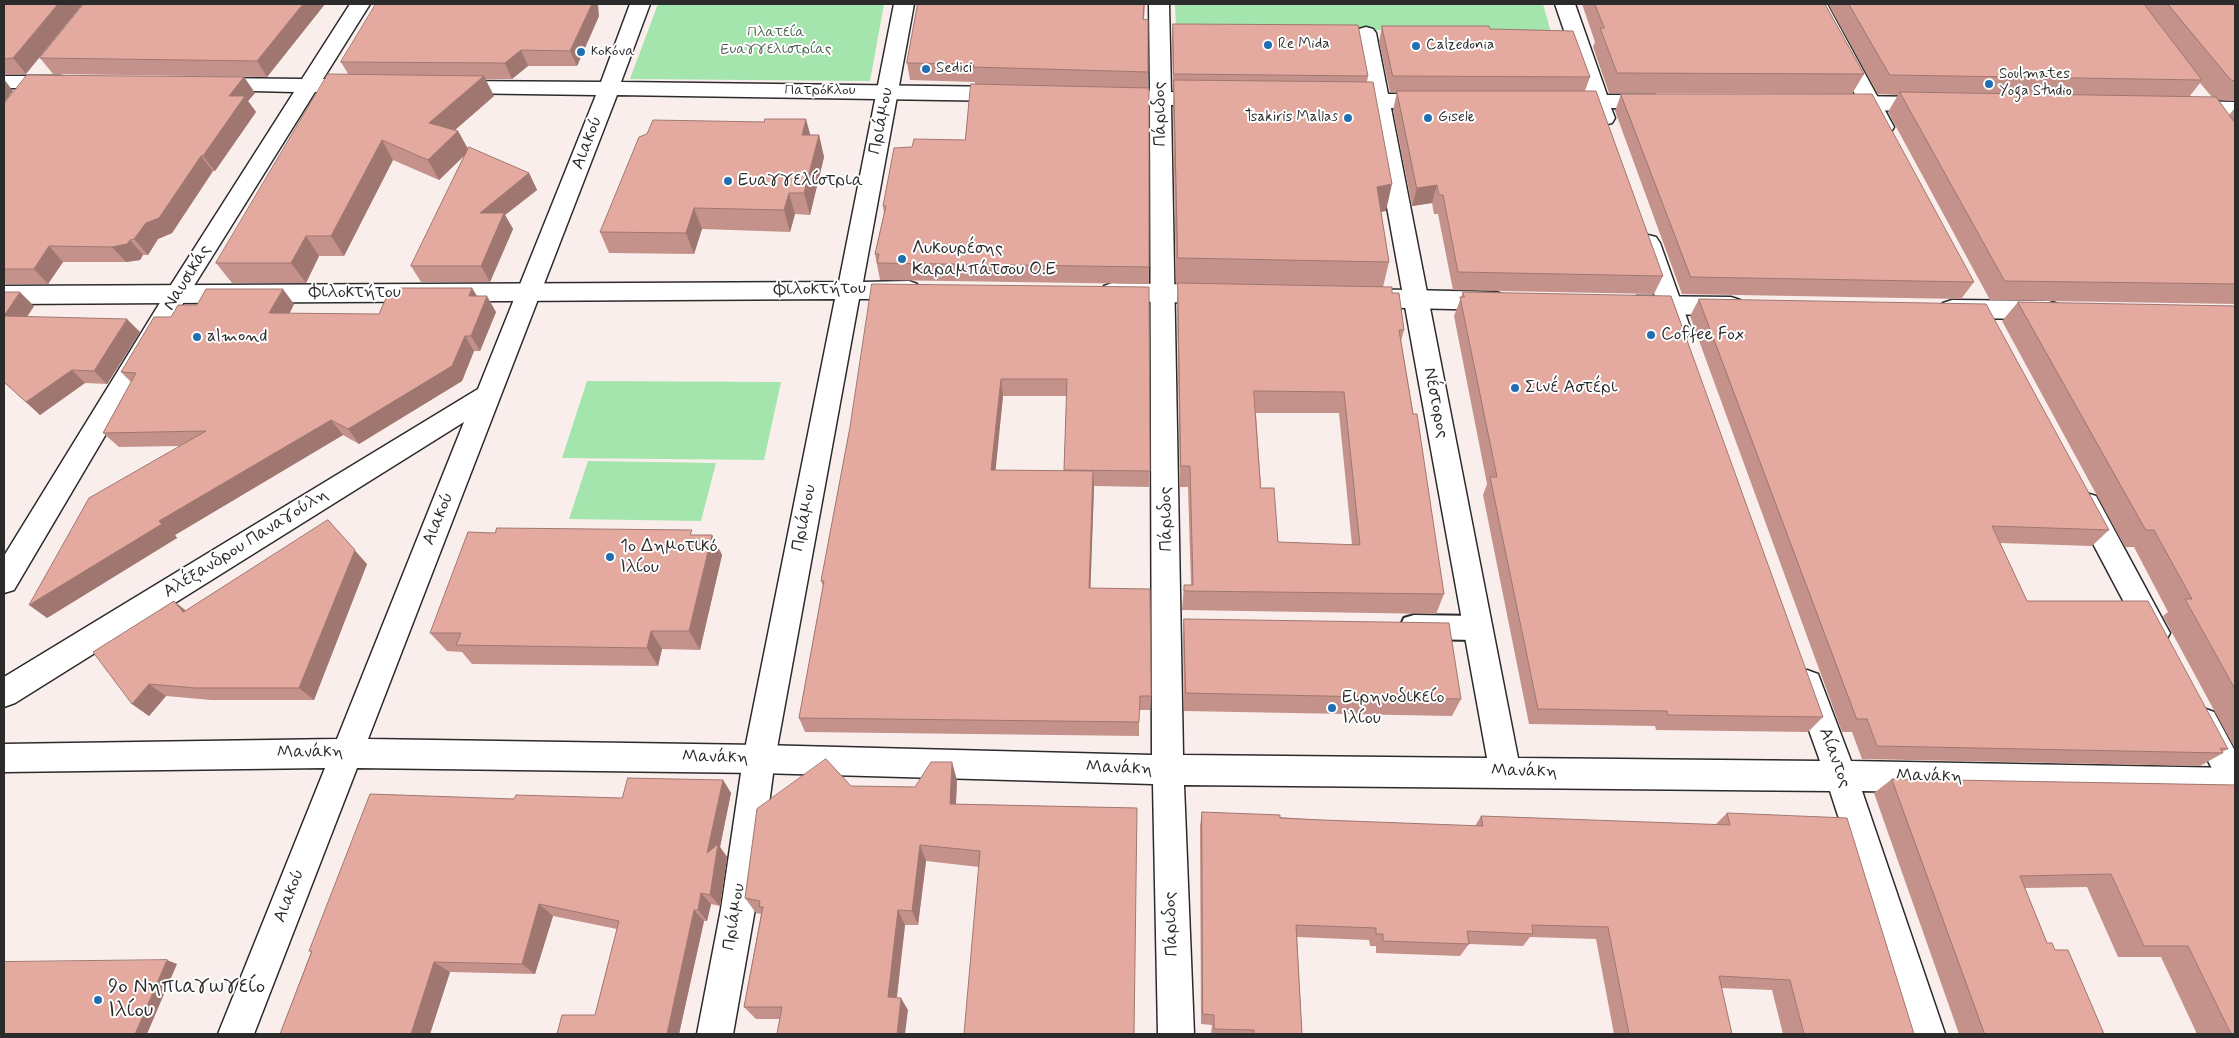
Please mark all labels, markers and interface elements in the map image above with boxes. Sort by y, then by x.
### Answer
park label: Πλατεία Ευαγγελιστρίας [721,24,831,59]
place label: Re Mida [1278,36,1330,54]
place label: Calzedonia [1426,37,1494,55]
marker: Re Mida [1262,39,1274,51]
marker: Calzedonia [1410,40,1422,52]
place label: κοκόνα [591,43,635,61]
marker: κοκόνα [575,46,587,58]
place label: Sedici [936,60,972,78]
marker: Sedici [920,63,932,75]
place label: Soulmates Yoga Studio [1999,66,2072,101]
marker: Soulmates Yoga Studio [1983,78,1995,90]
street label: Πάριδος [1150,81,1172,147]
street label: Πατρόκλου [784,82,856,100]
street label: Πριάμου [865,86,899,156]
place label: Tsakiris Mallas [1245,109,1338,127]
place label: Gisele [1438,109,1475,127]
marker: Tsakiris Mallas [1342,112,1354,124]
marker: Gisele [1422,112,1434,124]
street label: Αιακού [568,113,608,173]
place label: Ευαγγελίστρια [738,170,863,192]
marker: Ευαγγελίστρια [722,175,734,187]
place label: Λυκουρέσης Καραμπάτσου Ο.Ε [912,238,1057,280]
street label: Ναυσικάς [159,241,217,315]
marker: Λυκουρέσης Καραμπάτσου Ο.Ε [896,253,908,265]
street label: Φιλοκτήτου [774,278,866,302]
street label: Φιλοκτήτου [309,282,401,304]
place label: Coffee Fox [1661,324,1744,346]
place label: almond [207,326,268,348]
marker: Coffee Fox [1645,329,1657,341]
marker: almond [191,331,203,343]
street label: Νέστορος [1418,366,1452,440]
place label: Σινέ Αστέρι [1525,377,1617,399]
marker: Σινέ Αστέρι [1509,382,1521,394]
street label: Πριάμου [788,483,822,553]
street label: Αλέξανδρου Παναγούλη [160,484,332,604]
street label: Πάριδος [1156,486,1178,552]
street label: Αιακού [419,489,459,549]
place label: 1ο Δημοτικό Ιλίου [620,536,718,578]
marker: 1ο Δημοτικό Ιλίου [604,551,616,563]
place label: Ειρηνοδικείο Ιλίου [1342,687,1444,730]
marker: Ειρηνοδικείο Ιλίου [1326,702,1338,714]
street label: Αίαντος [1813,725,1855,791]
street label: Μανάκη [277,742,343,764]
street label: Μανάκη [682,747,748,769]
street label: Μανάκη [1085,757,1153,781]
street label: Μανάκη [1491,761,1557,783]
street label: Μανάκη [1896,766,1962,788]
street label: Αιακού [270,866,310,926]
street label: Πριάμου [719,882,751,952]
street label: Πάριδος [1160,891,1184,957]
place label: 9ο Νηπιαγωγείο Ιλίου [108,975,265,1025]
marker: 9ο Νηπιαγωγείο Ιλίου [92,994,104,1006]

